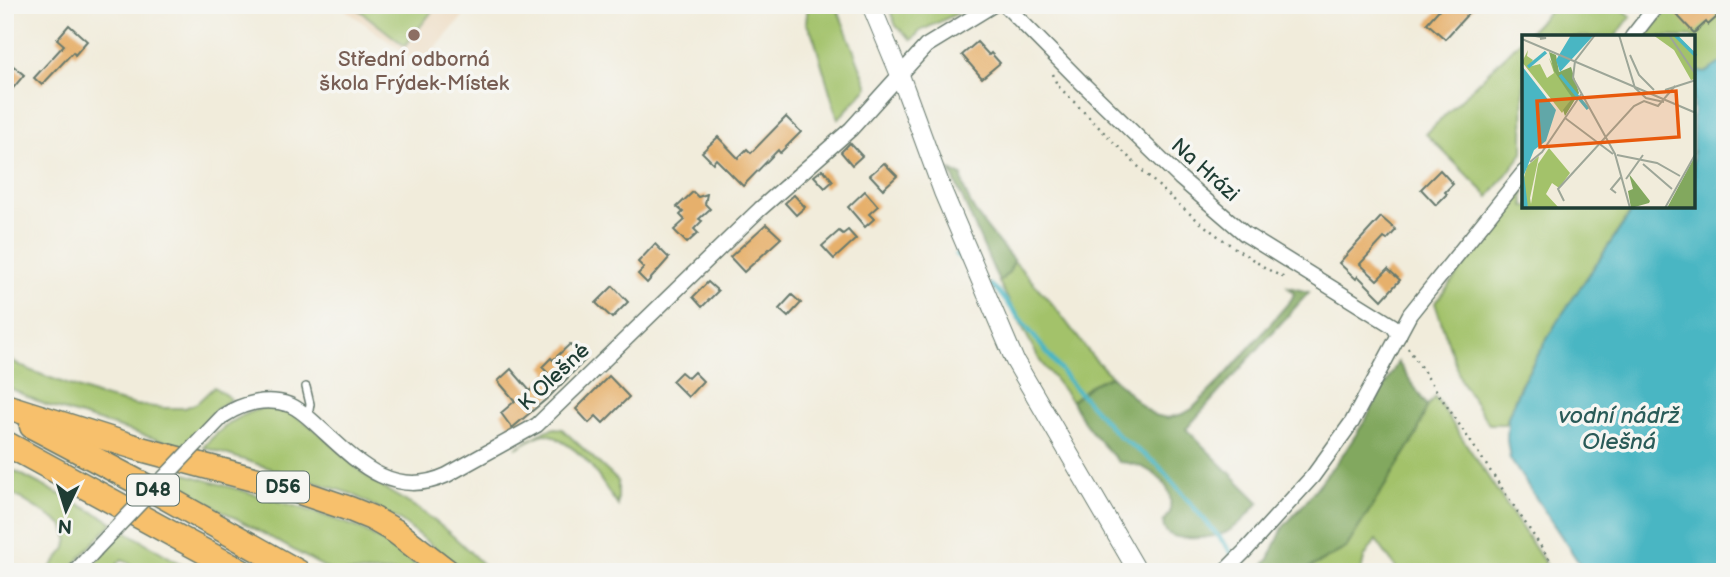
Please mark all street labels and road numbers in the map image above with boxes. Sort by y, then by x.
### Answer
street label: Na Hrázi [1166,133,1244,207]
street label: K Olešné [513,337,595,416]
road number: D56 [257,472,309,502]
road number: D48 [127,475,179,505]

